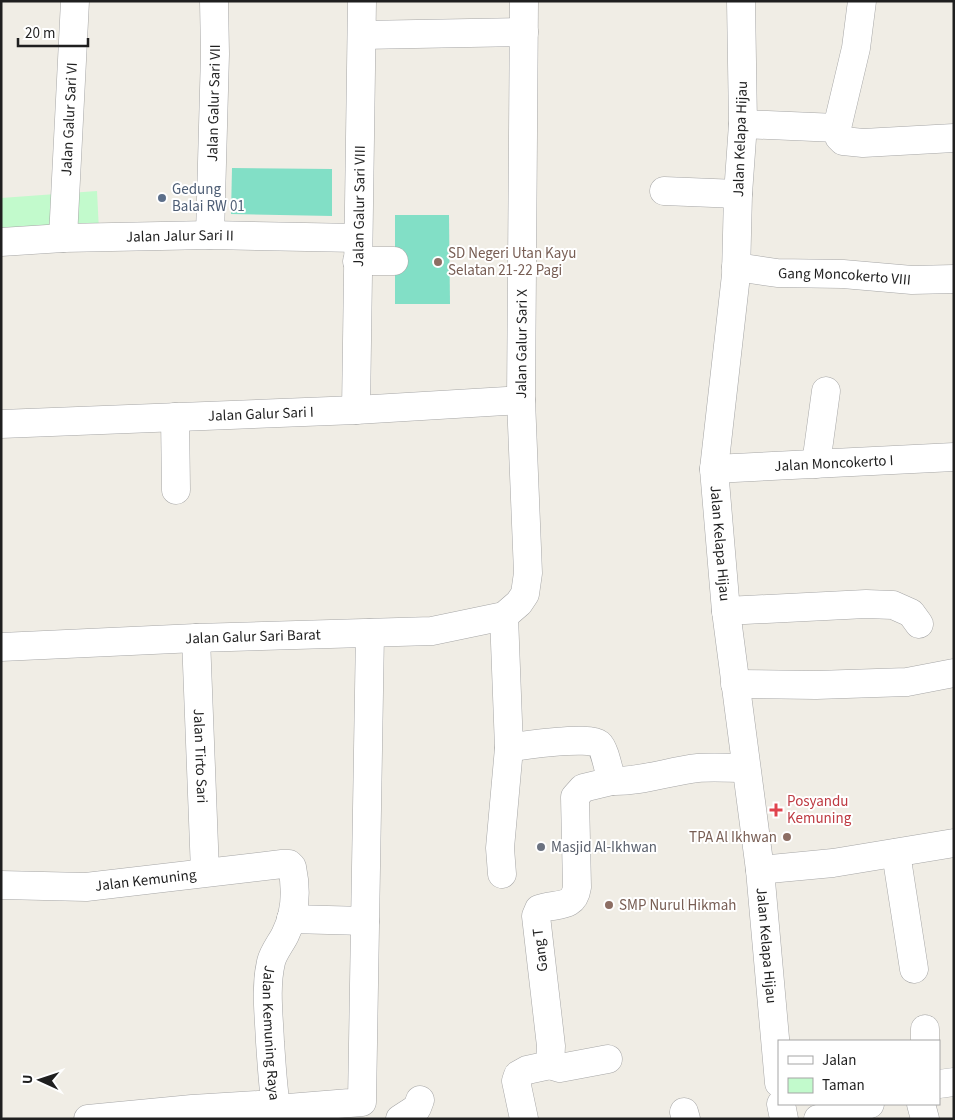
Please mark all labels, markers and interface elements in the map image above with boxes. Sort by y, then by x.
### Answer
scale bar [18,15,88,47]
text: 20 m [25,23,55,44]
street label: Jalan Galur Sari VII [202,44,226,162]
street label: Jalan Galur Sari VI [56,62,83,176]
street label: Jalan Kelapa Hijau [728,81,753,198]
street label: Jalan Galur Sari VIII [348,145,371,267]
place label: Gedung Balai RW 01 [172,179,245,217]
marker: Gedung Balai RW 01 [156,192,168,204]
street label: Jalan Jalur Sari II [126,225,234,248]
place label: SD Negeri Utan Kayu Selatan 21-22 Pagi [448,243,577,281]
marker: SD Negeri Utan Kayu Selatan 21-22 Pagi [432,256,444,268]
street label: Gang Moncokerto VIII [778,263,912,291]
street label: Jalan Galur Sari X [511,289,533,399]
street label: Jalan Galur Sari I [207,402,314,427]
street label: Jalan Moncokerto I [774,450,894,477]
street label: Jalan Kelapa Hijau [704,484,735,602]
street label: Jalan Galur Sari Barat [185,624,321,649]
street label: Jalan Tirto Sari [188,708,212,804]
place label: Posyandu Kemuning [787,791,852,829]
marker: Posyandu Kemuning [769,803,783,817]
place label: TPA Al Ikhwan [689,827,777,848]
marker: TPA Al Ikhwan [781,831,793,843]
place label: Masjid Al-Ikhwan [551,837,657,858]
marker: Masjid Al-Ikhwan [535,841,547,853]
street label: Jalan Kemuning [94,864,198,897]
street label: Jalan Kelapa Hijau [751,887,782,1004]
place label: SMP Nurul Hikmah [619,895,737,916]
marker: SMP Nurul Hikmah [603,899,615,911]
street label: Gang T [527,927,554,973]
street label: Jalan Kemuning Raya [257,964,285,1102]
legend [778,1040,940,1105]
text: Jalan [822,1050,856,1071]
north arrow [15,1055,65,1105]
text: U [18,1074,38,1085]
text: Taman [822,1075,865,1096]

